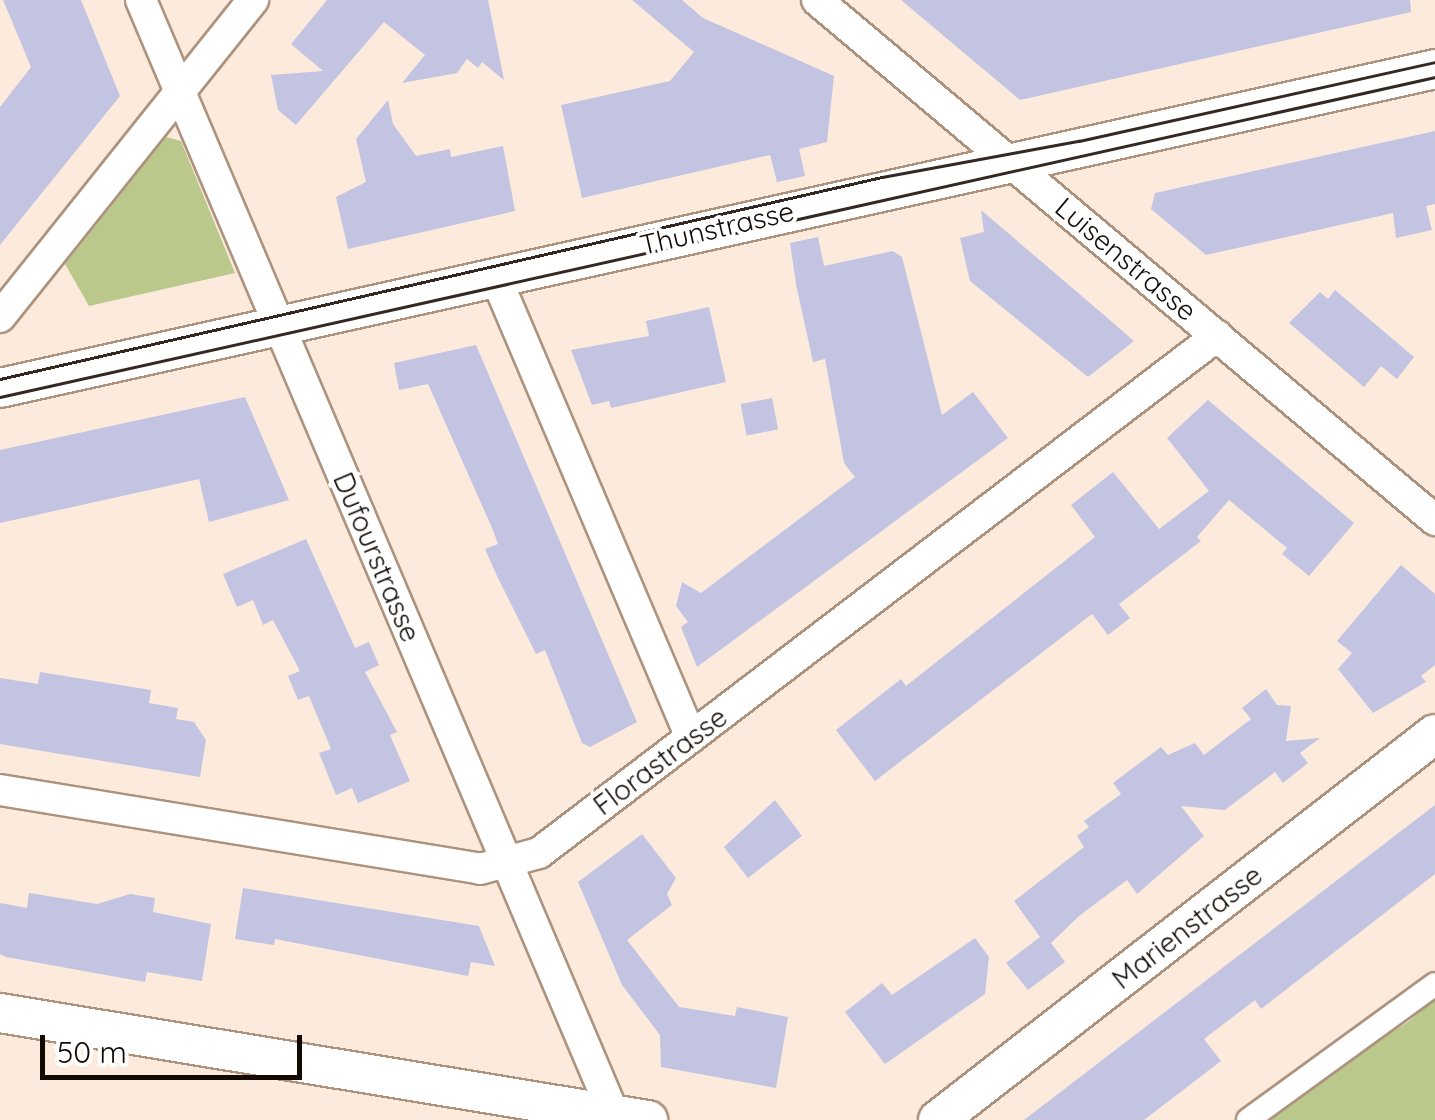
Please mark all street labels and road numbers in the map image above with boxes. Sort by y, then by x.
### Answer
street label: Luisenstrasse [1049,190,1203,328]
street label: Thunstrasse [637,194,797,262]
street label: Dufourstrasse [326,467,428,647]
street label: Florastrasse [587,700,733,822]
street label: Marienstrasse [1105,858,1269,996]

